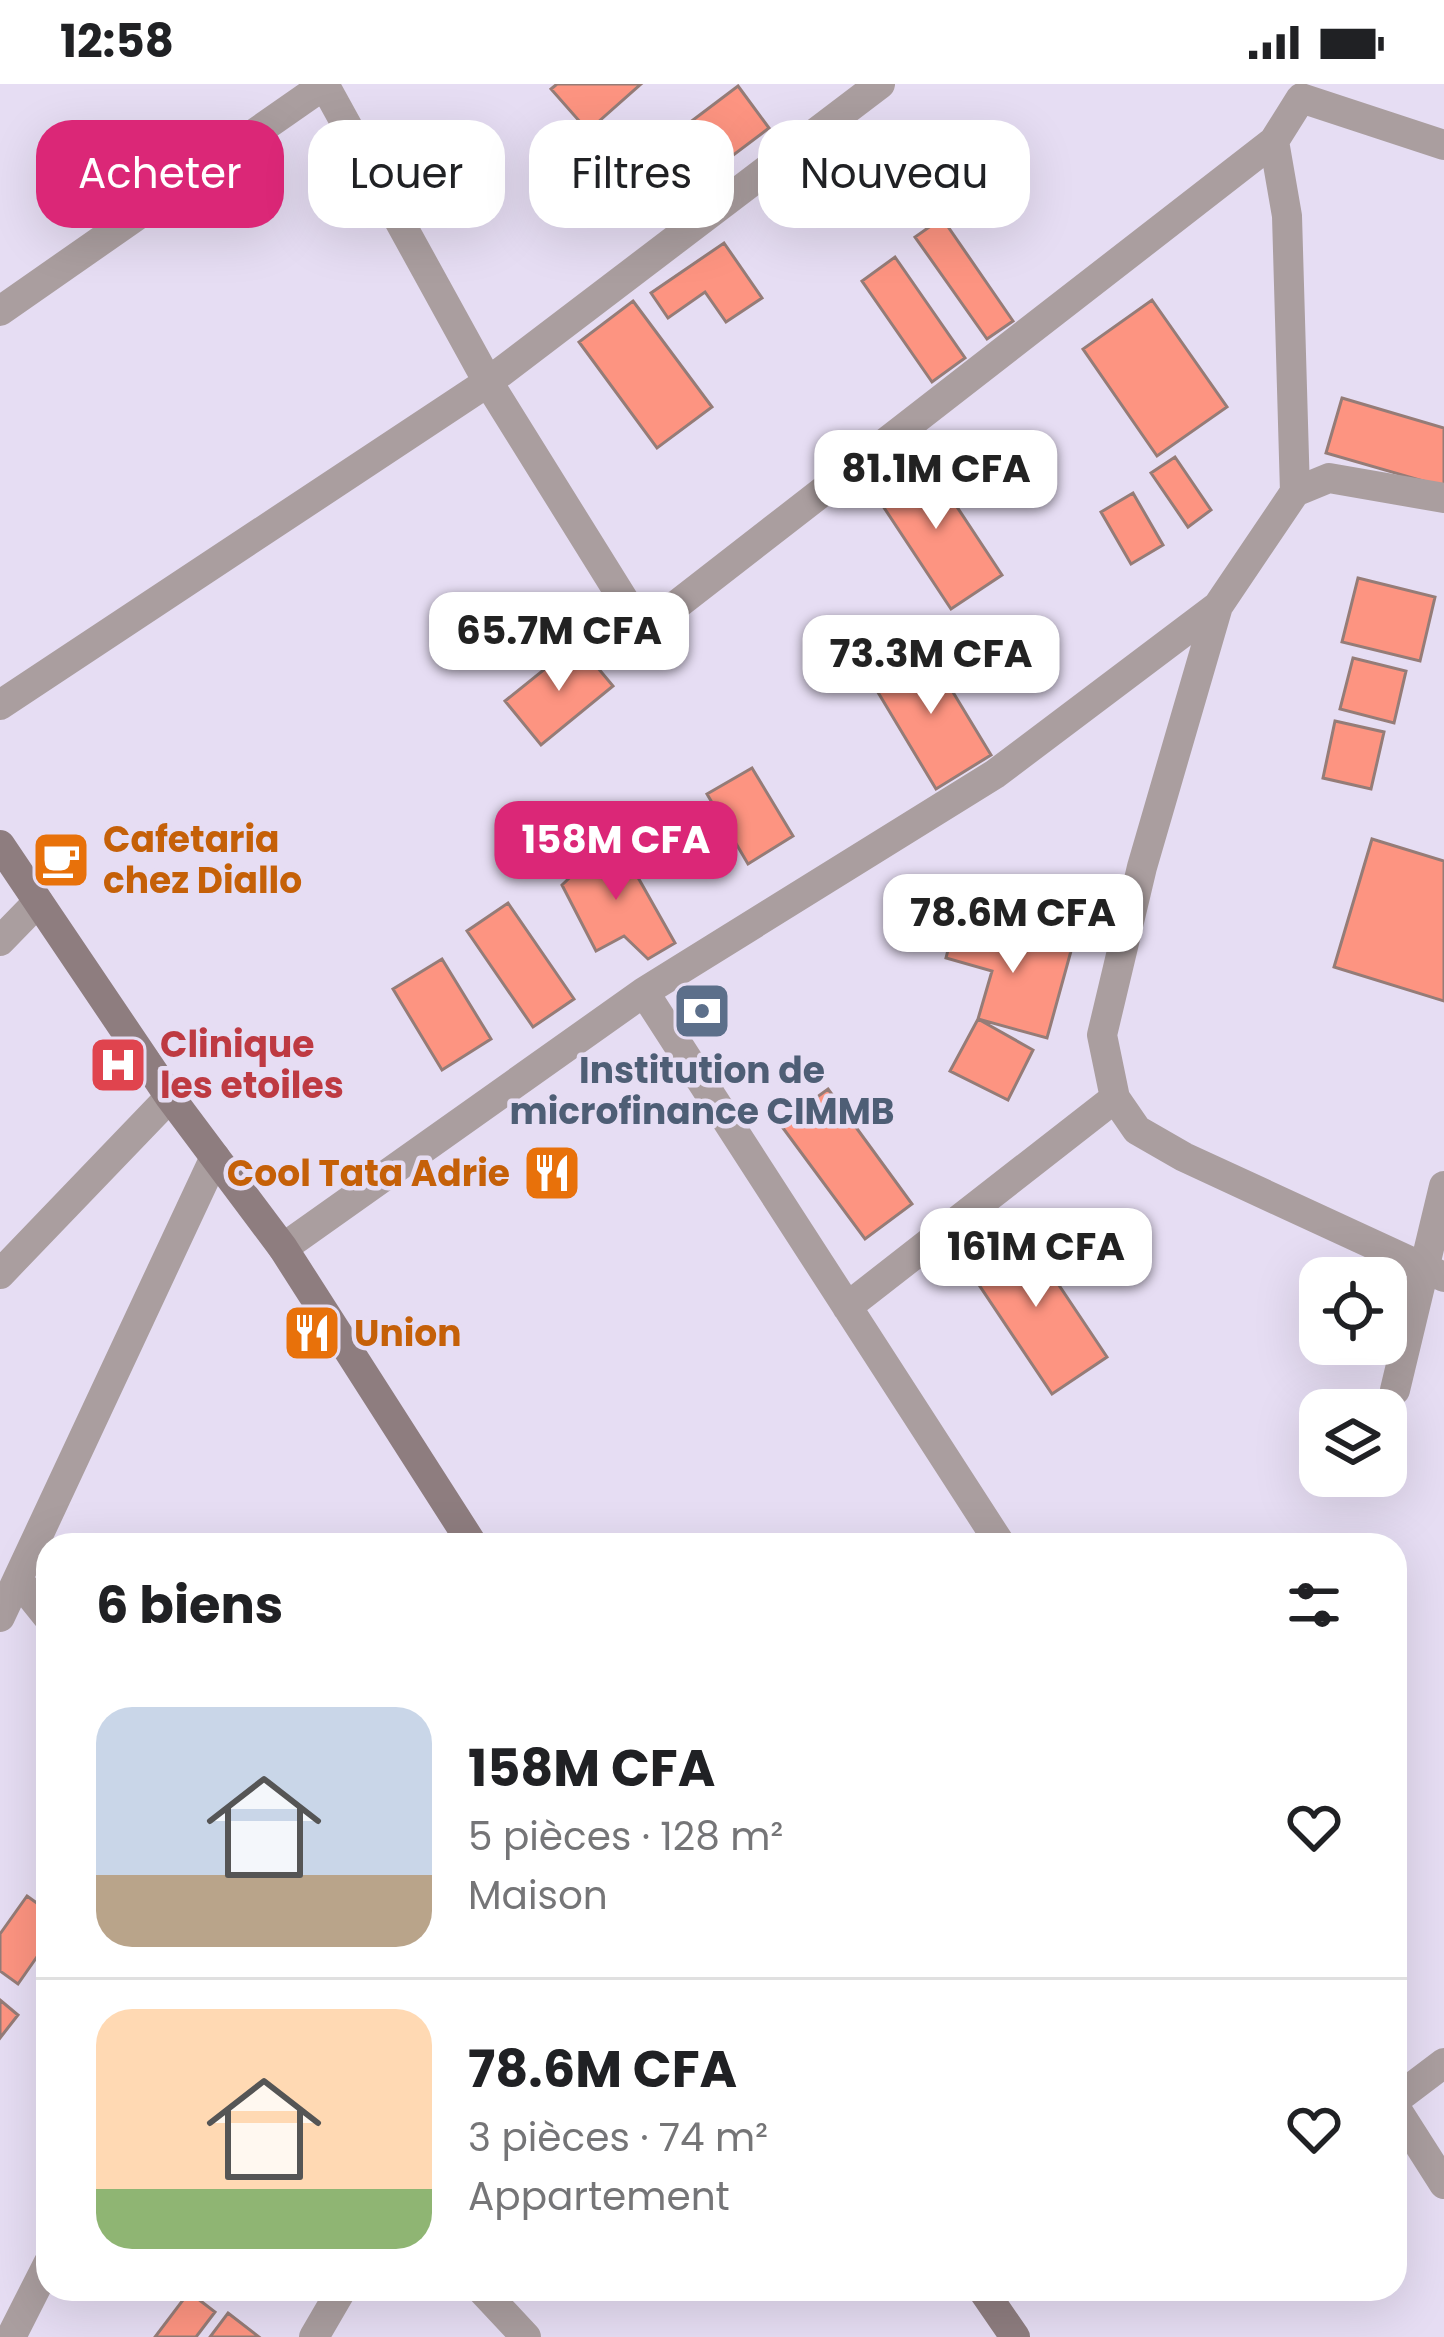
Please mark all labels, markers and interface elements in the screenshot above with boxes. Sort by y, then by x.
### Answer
text: 12:58 [60,10,174,73]
chip: Acheter [36,120,284,228]
chip: Louer [308,120,505,228]
chip: Filtres [529,120,734,228]
chip: Nouveau [758,120,1030,228]
pin: 81.1M CFA [799,430,1073,532]
text: 81.1M CFA [841,441,1031,496]
pin: 65.7M CFA [422,592,696,694]
text: 65.7M CFA [456,603,662,658]
pin: 73.3M CFA [794,615,1068,717]
text: 73.3M CFA [830,626,1032,681]
pin: 158M CFA [492,801,740,903]
text: 158M CFA [521,812,711,867]
place label: Cafetaria chez Diallo [103,814,302,906]
cafe icon: Cafetaria chez Diallo [30,829,92,891]
pin: 78.6M CFA [876,874,1150,976]
text: 78.6M CFA [910,885,1116,940]
bank icon: Institution de microfinance CIMMB [671,980,733,1042]
place label: Clinique les etoiles [160,1019,344,1111]
hospital icon: Clinique les etoiles [87,1034,149,1096]
place label: Institution de microfinance CIMMB [510,1045,894,1137]
restaurant icon: Cool Tata Adrie [521,1142,583,1204]
place label: Cool Tata Adrie [227,1148,510,1199]
pin: 161M CFA [912,1208,1160,1310]
text: 161M CFA [947,1219,1125,1274]
map controls [1299,1257,1407,1497]
button: locate [1299,1257,1407,1365]
restaurant icon: Union [281,1302,343,1364]
place label: Union [354,1308,461,1359]
button: layers [1299,1389,1407,1497]
text: 6 biens [96,1569,283,1641]
icon: filters [1281,1572,1347,1638]
text: 158M CFA [468,1732,715,1804]
icon: home [192,1755,336,1899]
icon: heart [1281,1794,1347,1860]
text: 5 pièces · 128 m² [468,1809,783,1864]
text: Maison [468,1868,608,1923]
text: 78.6M CFA [468,2033,737,2105]
icon: home [192,2057,336,2201]
icon: heart [1281,2096,1347,2162]
text: 3 pièces · 74 m² [468,2110,768,2165]
text: Appartement [468,2169,730,2224]

